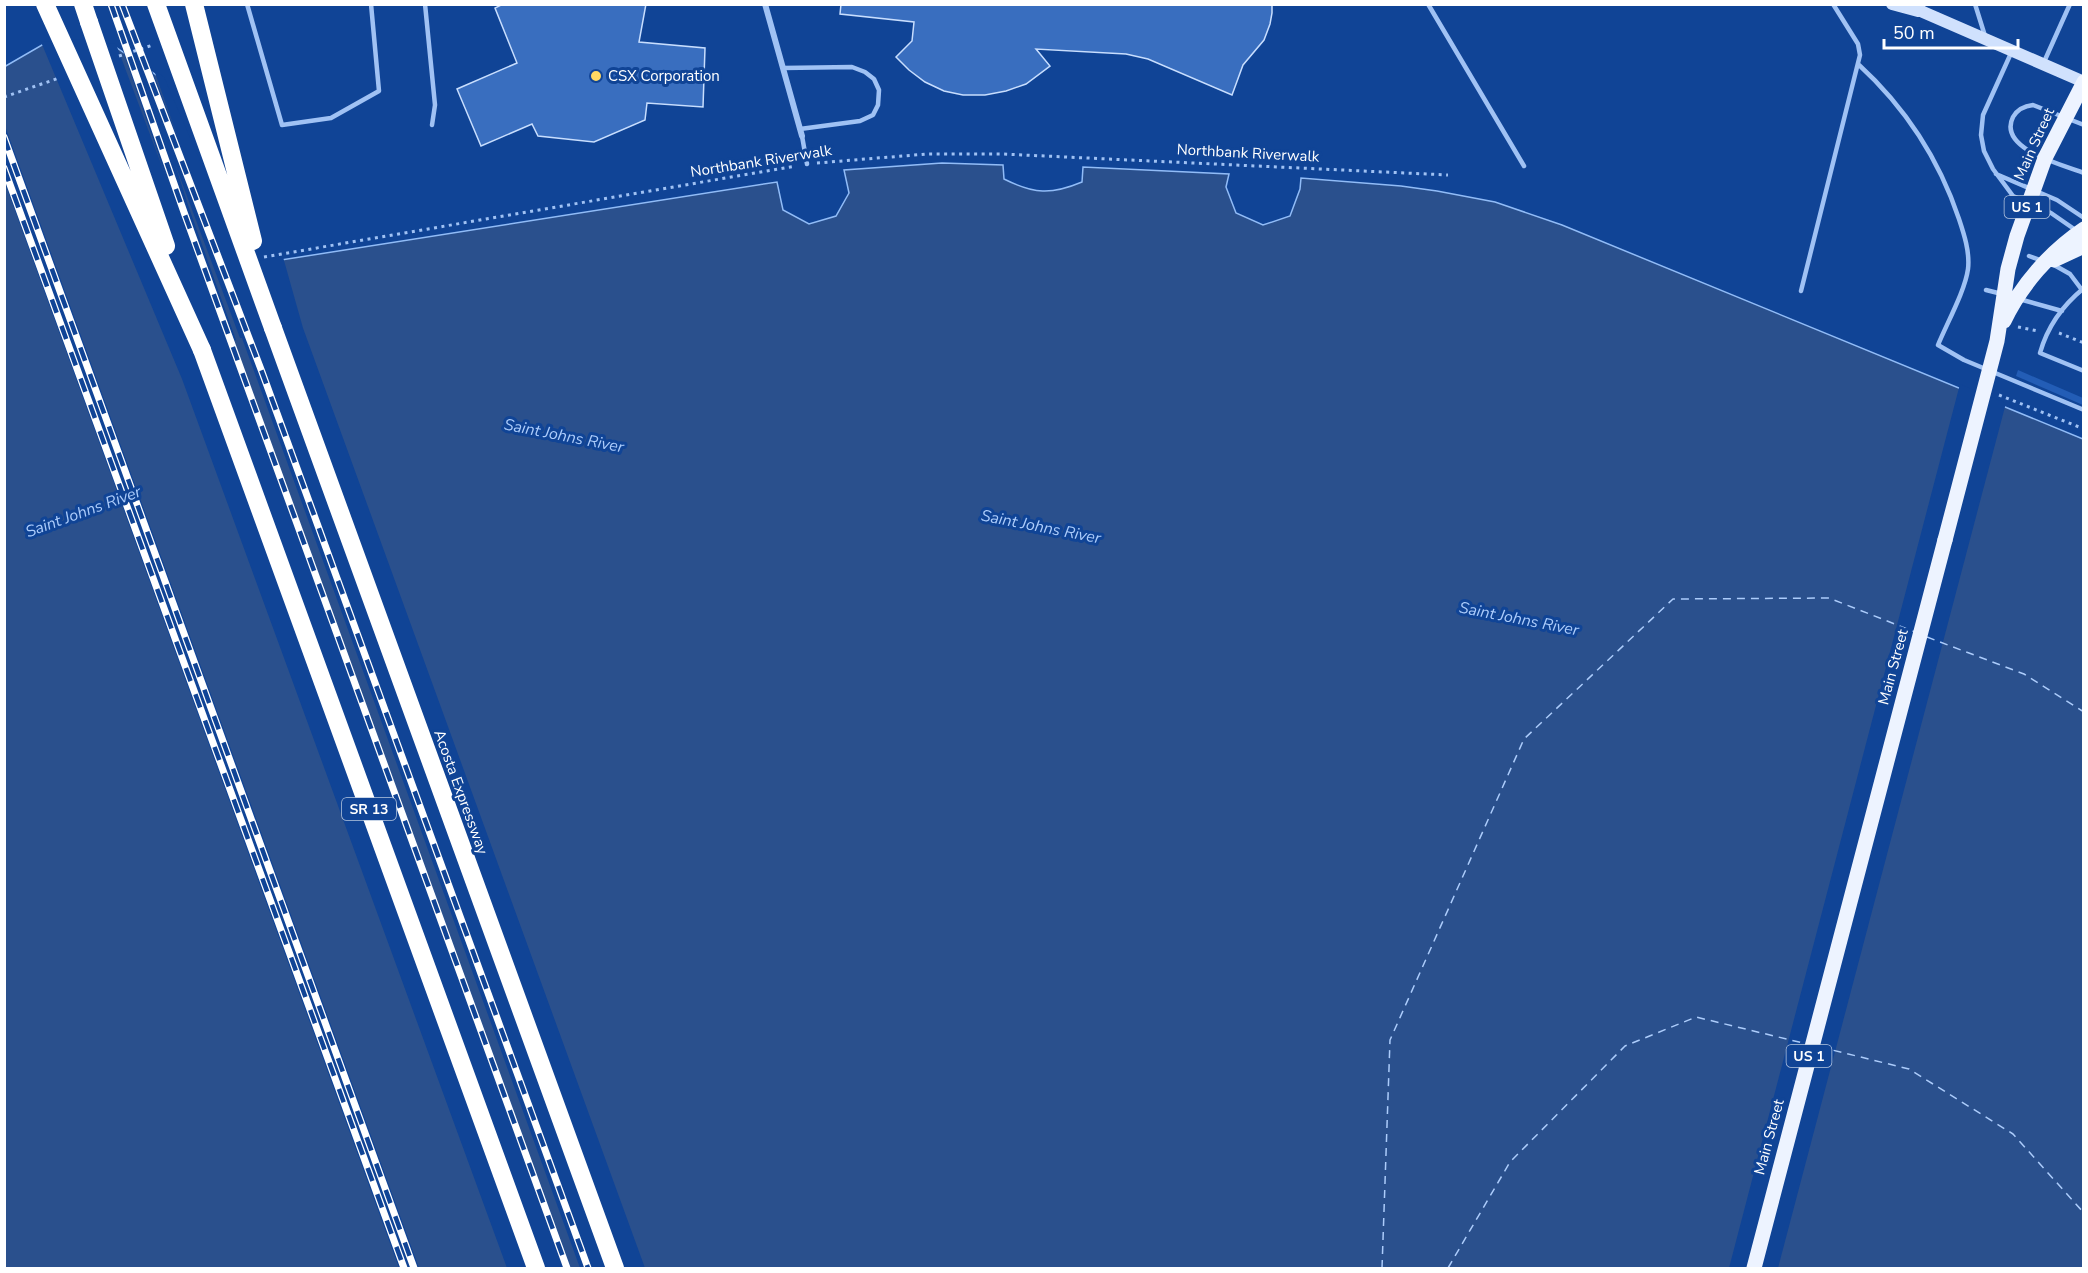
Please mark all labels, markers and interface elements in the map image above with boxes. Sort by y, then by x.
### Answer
scale bar [1884,12,2018,50]
text: 50 m [1893,21,1935,45]
place label: CSX Corporation [608,66,720,86]
marker: CSX Corporation [589,69,603,83]
street label: Main Street [2009,104,2059,183]
street label: Northbank Riverwalk [1176,139,1320,167]
street label: Northbank Riverwalk [689,140,834,182]
road number: US 1 [2004,196,2050,218]
water label: Saint Johns River [502,414,627,459]
water label: Saint Johns River [22,480,145,543]
water label: Saint Johns River [979,505,1104,550]
water label: Saint Johns River [1457,597,1582,642]
street label: Main Street [1873,626,1913,707]
street label: Acosta Expressway [429,727,493,857]
road number: SR 13 [342,798,396,820]
road number: US 1 [1786,1045,1832,1067]
street label: Main Street [1749,1096,1789,1177]

